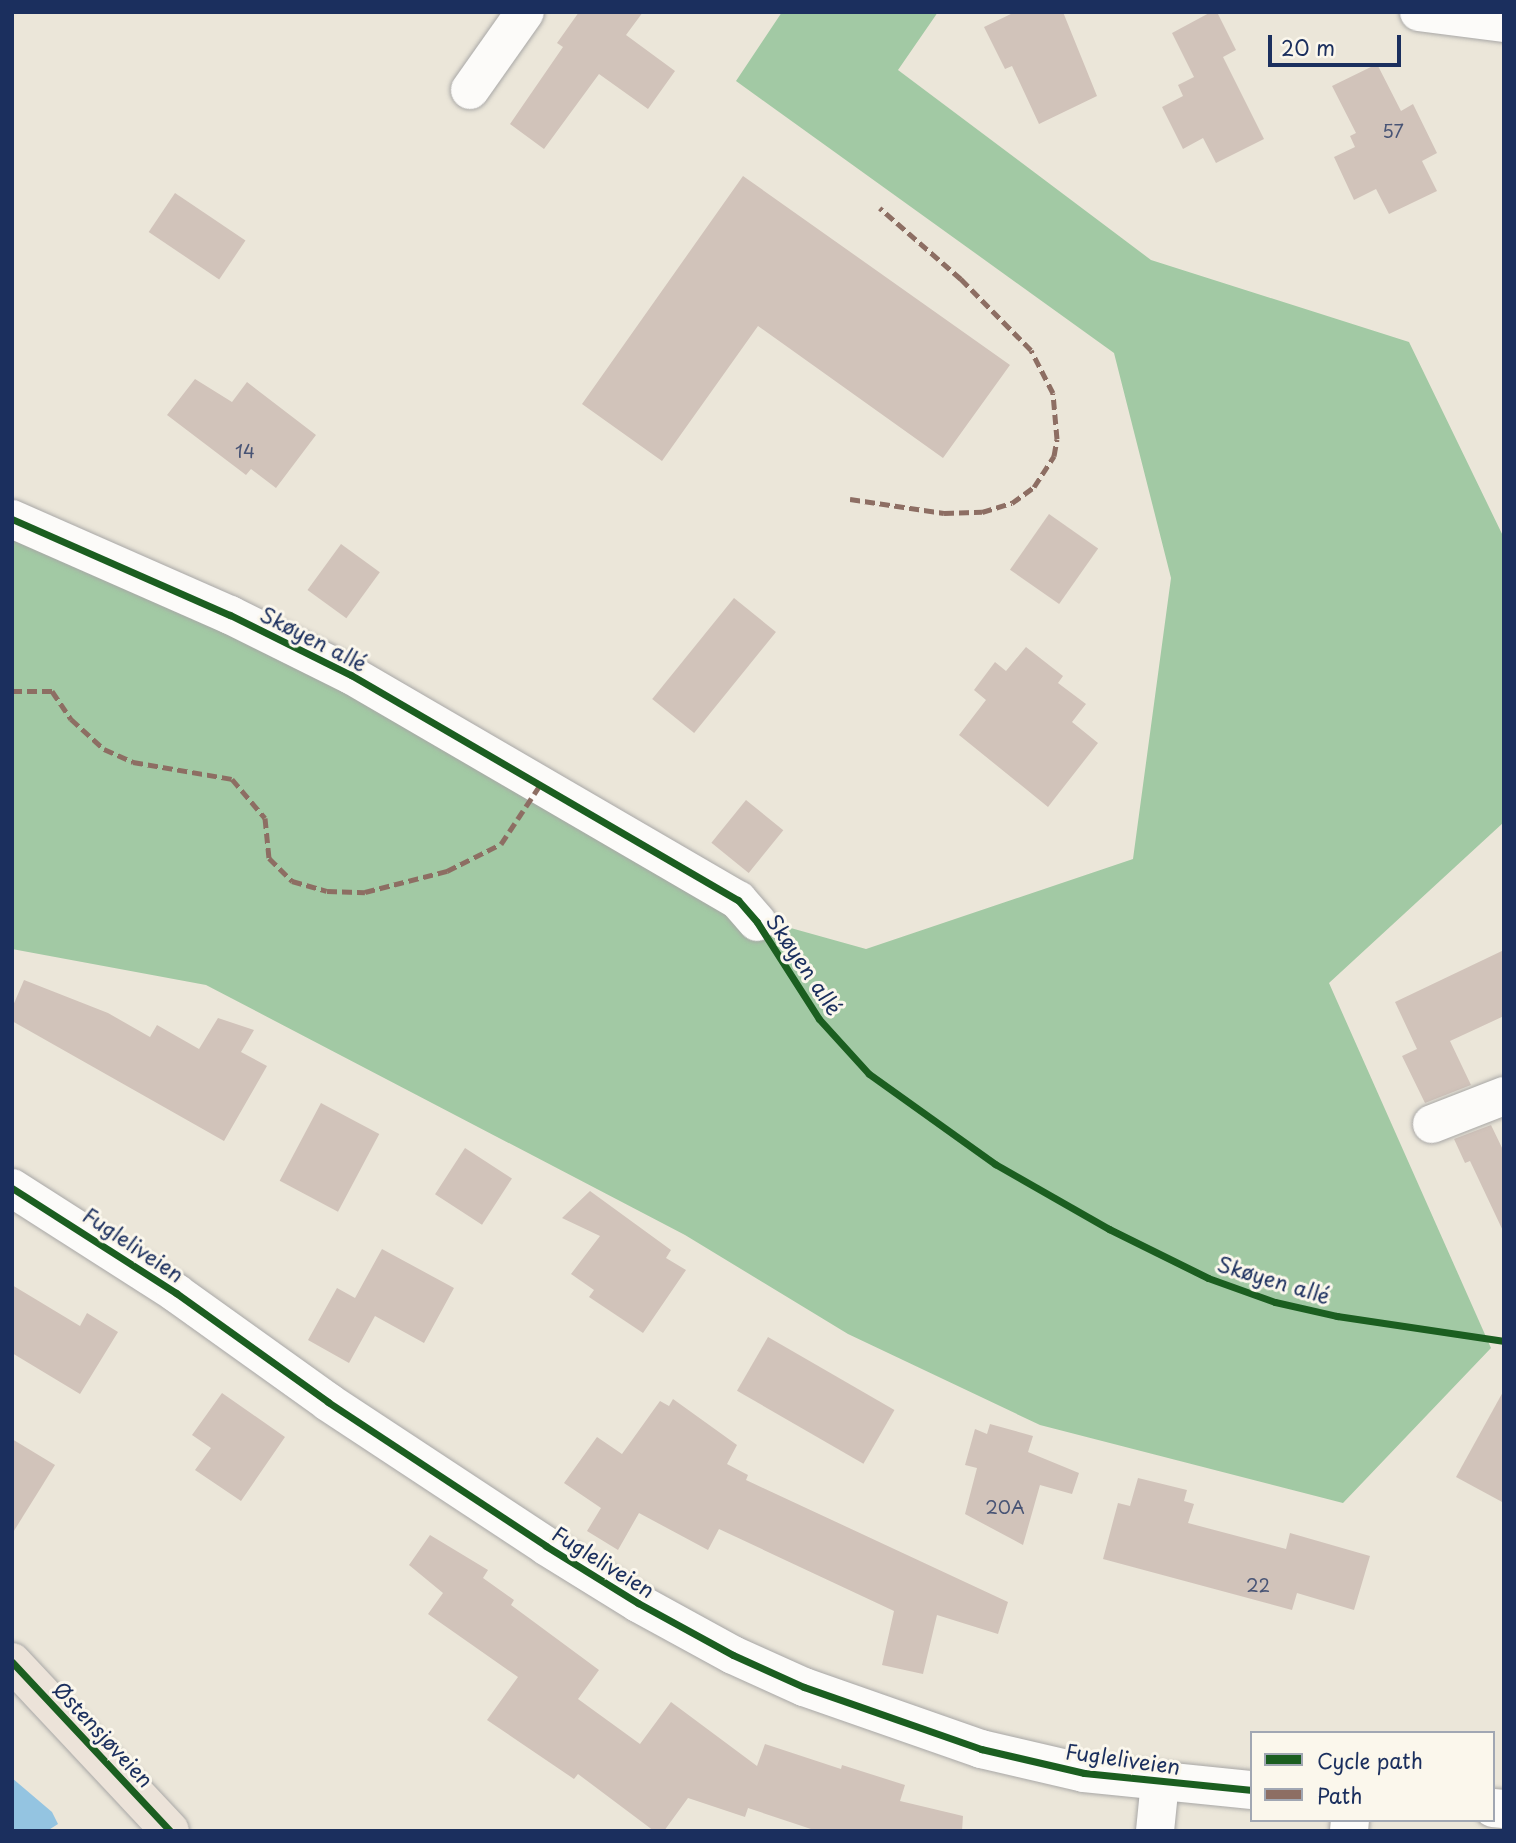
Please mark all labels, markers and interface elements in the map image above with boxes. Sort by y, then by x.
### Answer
scale bar [1271,21,1404,65]
text: 20 m [1281,31,1335,63]
house number: 57 [1382,120,1404,142]
house number: 14 [235,440,255,462]
street label: Skøyen allé [257,601,371,675]
street label: Skøyen allé [762,909,848,1019]
street label: Fugleliveien [79,1201,189,1287]
street label: Skøyen allé [1215,1250,1333,1308]
house number: 20A [985,1496,1025,1518]
street label: Fugleliveien [548,1520,660,1602]
house number: 22 [1246,1574,1270,1596]
street label: Østensjøveien [49,1676,159,1792]
legend [1250,1731,1495,1822]
street label: Fugleliveien [1064,1737,1182,1779]
text: Cycle path [1317,1744,1423,1776]
text: Path [1317,1779,1362,1811]

